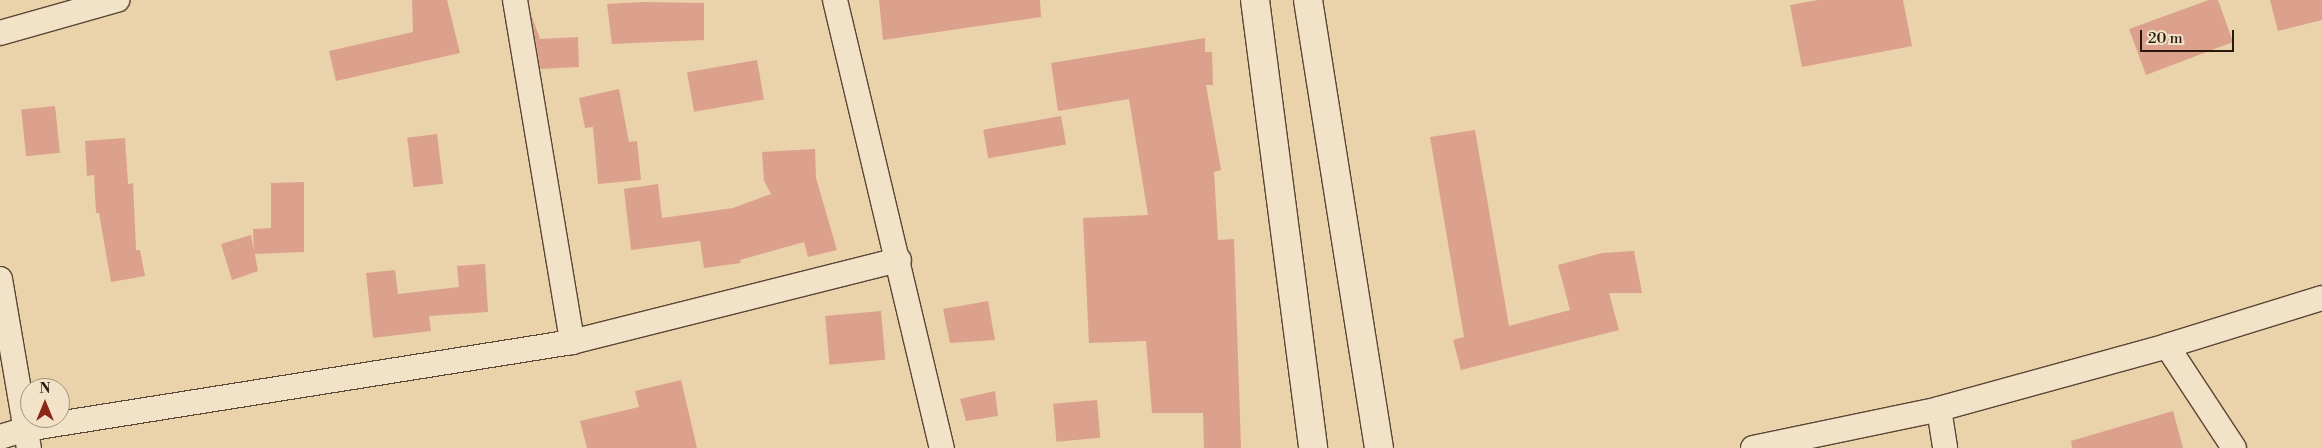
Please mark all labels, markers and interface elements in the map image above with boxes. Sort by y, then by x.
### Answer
scale bar [2142,20,2236,52]
text: 20 m [2148,29,2183,48]
north arrow [20,378,70,428]
text: N [39,380,51,398]

